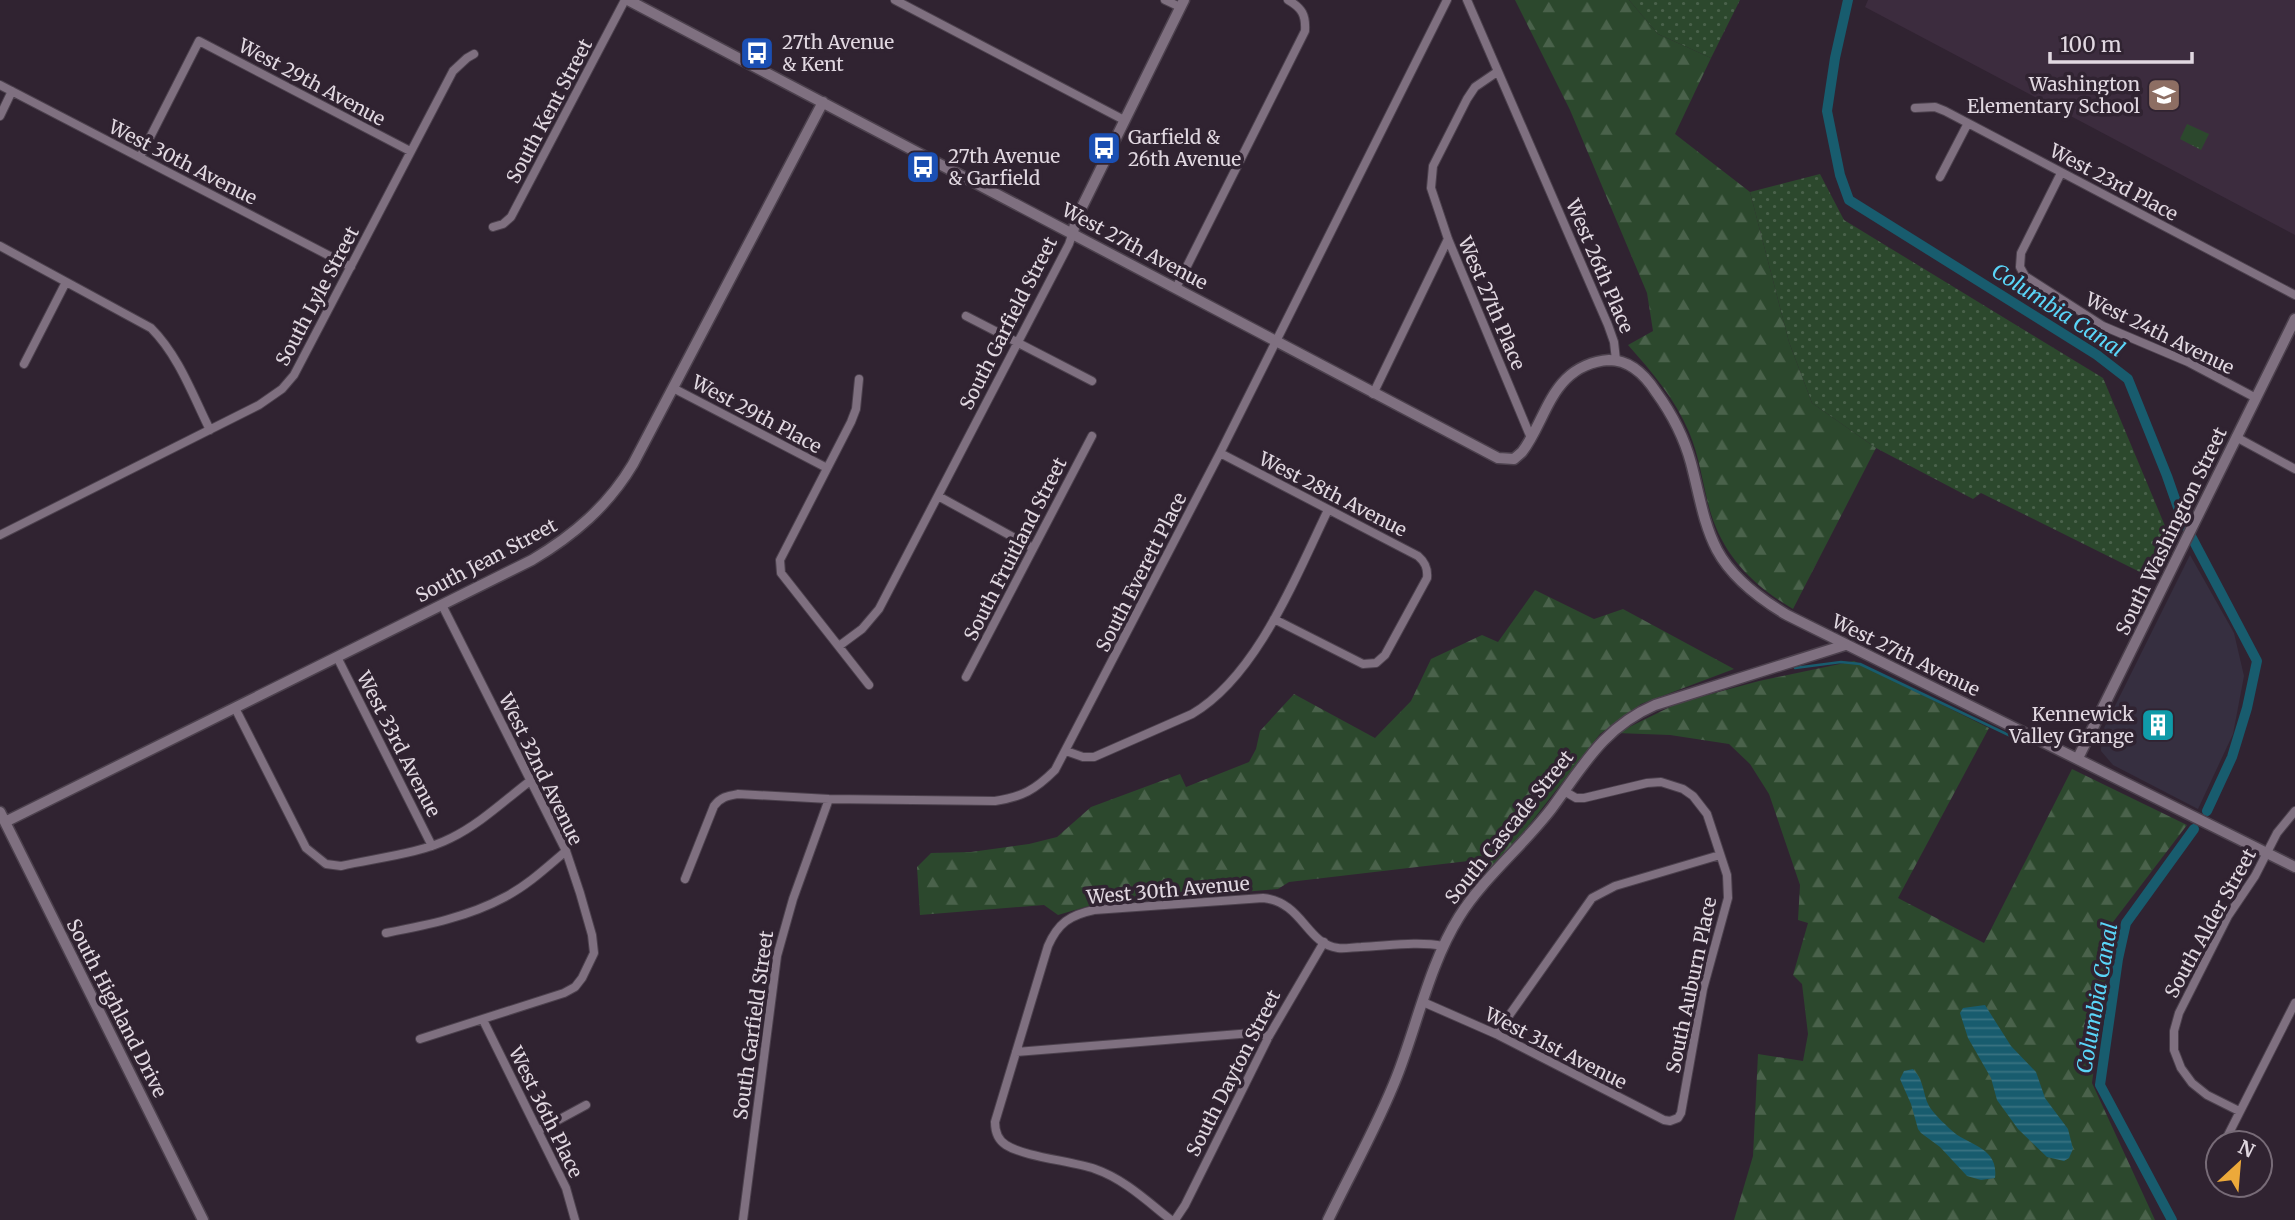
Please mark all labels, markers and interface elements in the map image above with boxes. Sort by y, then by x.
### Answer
scale bar [2050,21,2192,65]
place label: 27th Avenue & Kent [782,30,894,76]
text: 100 m [2060,31,2122,58]
street label: West 29th Avenue [234,33,390,131]
street label: South Kent Street [501,34,598,187]
bus stop icon: 27th Avenue & Kent [738,34,776,72]
place label: Washington Elementary School [1967,72,2140,118]
school or university icon: Washington Elementary School [2145,76,2183,114]
street label: West 30th Avenue [104,114,261,210]
place label: Garfield & 26th Avenue [1128,125,1241,171]
bus stop icon: Garfield & 26th Avenue [1085,129,1123,167]
street label: West 23rd Place [2045,138,2182,226]
place label: 27th Avenue & Garfield [948,144,1060,190]
bus stop icon: 27th Avenue & Garfield [904,148,942,186]
street label: West 26th Place [1561,194,1639,337]
street label: West 27th Avenue [1057,197,1212,295]
street label: South Lyle Street [270,222,364,370]
street label: South Garfield Street [954,232,1062,413]
street label: West 27th Place [1453,232,1531,373]
water label: Columbia Canal [1987,257,2129,363]
street label: West 24th Avenue [2081,286,2238,379]
street label: West 29th Place [687,369,826,458]
street label: South Washington Street [2110,423,2232,639]
street label: West 28th Avenue [1254,446,1411,542]
street label: South Fruitland Street [958,453,1072,645]
street label: South Everett Place [1090,488,1192,656]
street label: South Jean Street [411,512,561,607]
street label: West 27th Avenue [1827,608,1984,701]
street label: West 33rd Avenue [351,666,446,821]
street label: West 32nd Avenue [493,688,588,849]
place label: Kennewick Valley Grange [2008,702,2134,748]
building icon: Kennewick Valley Grange [2139,706,2177,744]
street label: South Cascade Street [1440,745,1579,909]
street label: South Alder Street [2159,844,2261,1002]
street label: West 30th Avenue [1085,871,1251,909]
street label: South Auburn Place [1661,895,1721,1075]
street label: South Highland Drive [61,915,173,1101]
water label: Columbia Canal [2070,920,2124,1076]
street label: South Garfield Street [728,928,778,1121]
street label: South Dayton Street [1181,985,1286,1160]
street label: West 31st Avenue [1480,1001,1631,1094]
street label: West 36th Place [503,1041,588,1182]
north arrow [2204,1129,2274,1199]
text: N [2234,1135,2258,1163]

